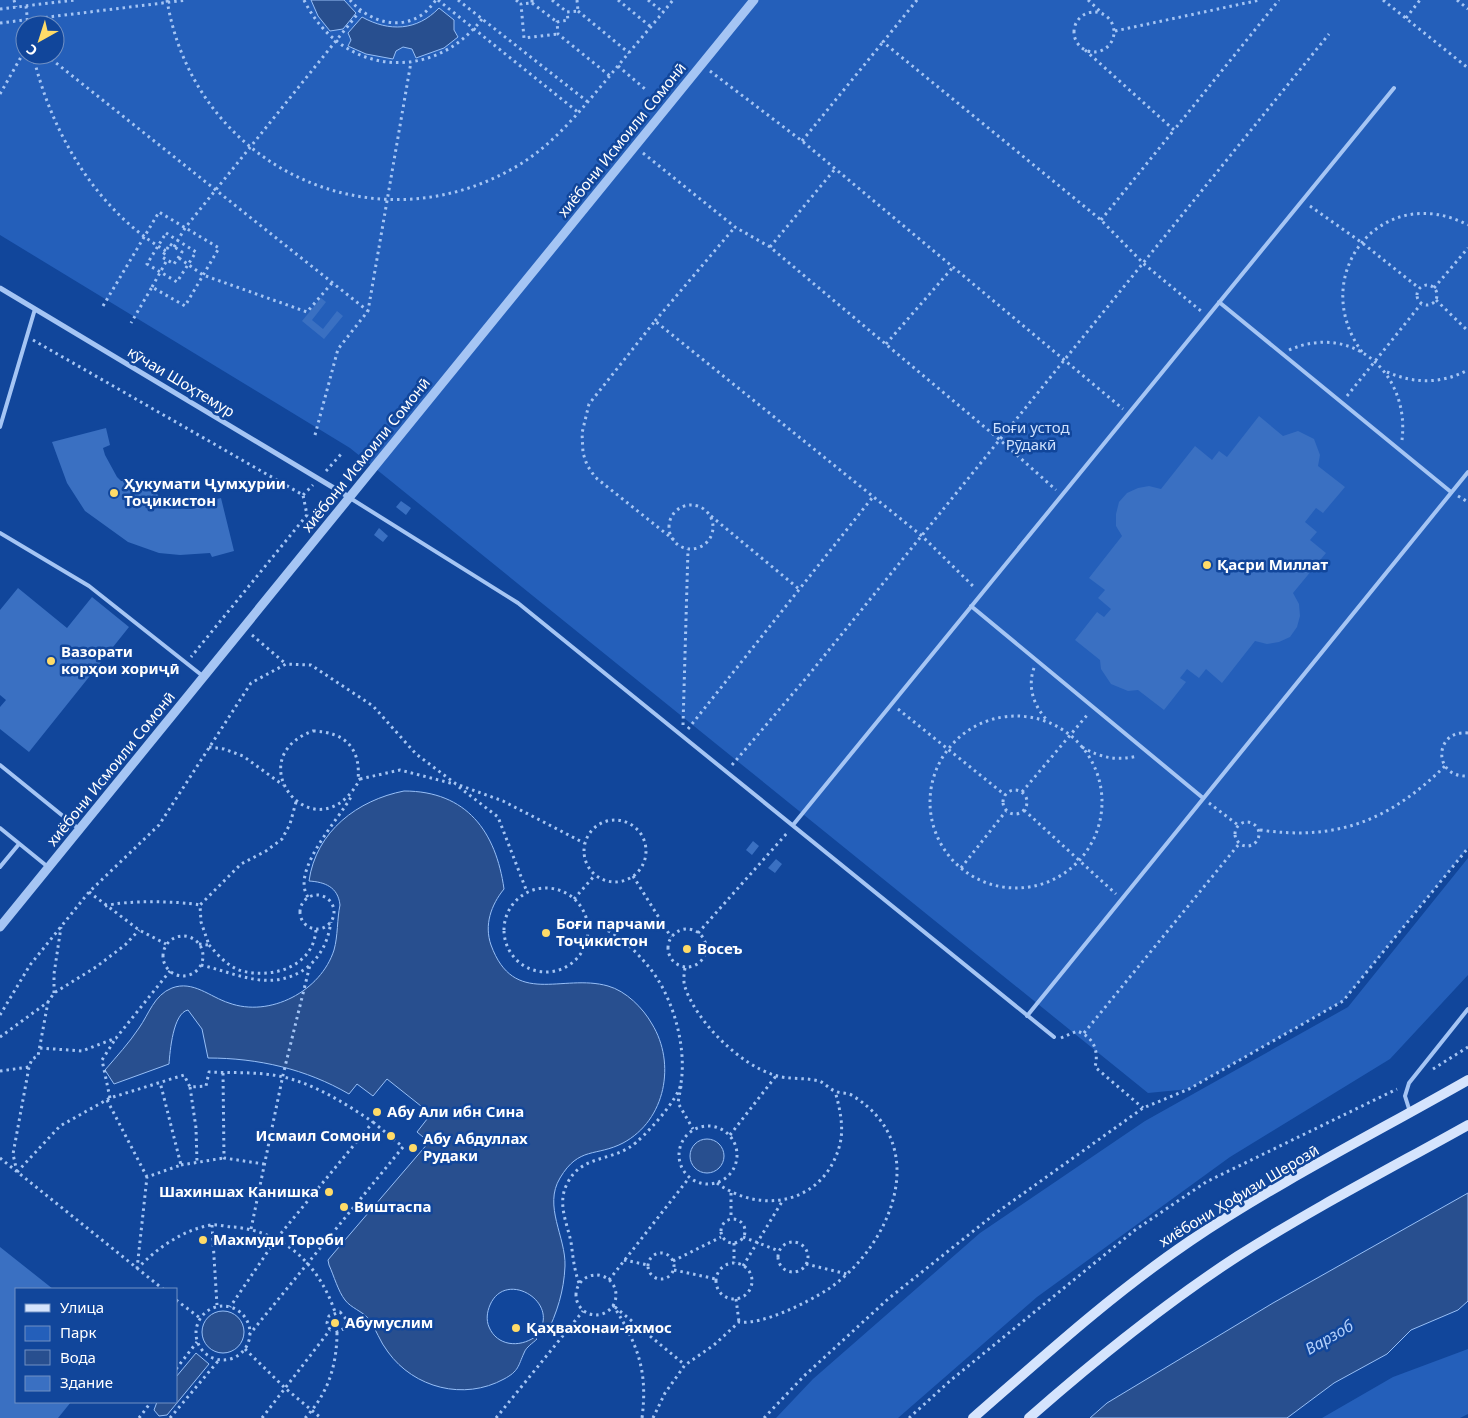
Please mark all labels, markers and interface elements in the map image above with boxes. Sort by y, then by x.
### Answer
north arrow [15,15,65,65]
text: С [22,40,41,61]
street label: хиёбони Исмоили Сомонӣ [553,58,690,221]
street label: кӯчаи Шоҳтемур [124,341,239,421]
street label: хиёбони Исмоили Сомонӣ [297,373,434,536]
park label: Боғи устод Рӯдакӣ [992,417,1070,454]
place label: Ҳукумати Ҷумҳурии Тоҷикистон [124,473,286,510]
marker: Ҳукумати Ҷумҳурии Тоҷикистон [108,487,120,499]
place label: Қасри Миллат [1217,554,1328,574]
marker: Қасри Миллат [1201,559,1213,571]
place label: Вазорати корҳои хориҷӣ [61,641,180,678]
marker: Вазорати корҳои хориҷӣ [45,655,57,667]
street label: хиёбони Исмоили Сомонӣ [42,687,179,850]
place label: Боғи парчами Тоҷикистон [556,913,666,950]
marker: Боғи парчами Тоҷикистон [540,927,552,939]
place label: Восеъ [697,938,743,958]
marker: Восеъ [681,943,693,955]
place label: Абу Али ибн Сина [387,1101,524,1121]
marker: Абу Али ибн Сина [371,1106,383,1118]
place label: Исмаил Сомони [256,1125,381,1145]
place label: Абу Абдуллах Рудаки [423,1128,528,1165]
marker: Исмаил Сомони [385,1130,397,1142]
street label: хиёбони Ҳофизи Шерозӣ [1155,1139,1322,1251]
marker: Абу Абдуллах Рудаки [407,1142,419,1154]
place label: Шахиншах Канишка [159,1181,319,1201]
marker: Шахиншах Канишка [323,1186,335,1198]
place label: Виштаспа [354,1196,431,1216]
marker: Виштаспа [338,1201,350,1213]
place label: Махмуди Тороби [213,1229,344,1249]
marker: Махмуди Тороби [197,1234,209,1246]
legend [15,1288,178,1403]
text: Улица [60,1297,104,1317]
place label: Абумуслим [345,1312,433,1332]
water label: Варзоб [1301,1314,1357,1360]
marker: Абумуслим [329,1317,341,1329]
place label: Қаҳвахонаи-яхмос [526,1317,672,1337]
text: Парк [60,1322,96,1342]
marker: Қаҳвахонаи-яхмос [510,1322,522,1334]
text: Вода [60,1347,96,1367]
text: Здание [60,1372,113,1392]

